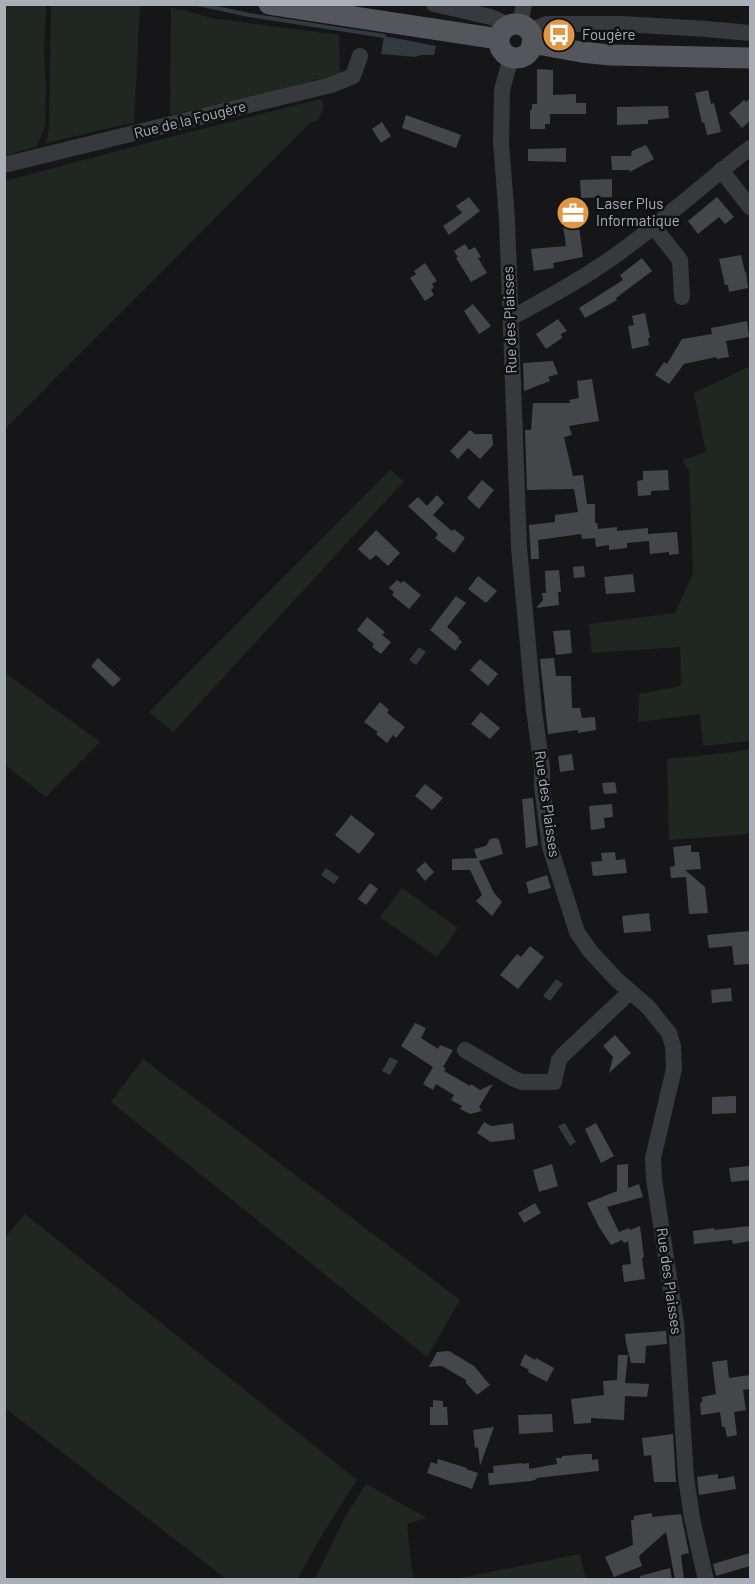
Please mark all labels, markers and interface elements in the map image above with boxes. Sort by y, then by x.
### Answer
bus stop icon: Fougère [541,17,577,53]
place label: Fougère [582,25,636,43]
street label: Rue de la Fougère [132,96,248,142]
place label: Laser Plus Informatique [596,194,680,229]
office icon: Laser Plus Informatique [555,195,591,231]
street label: Rue des Plaisses [498,266,520,374]
street label: Rue des Plaisses [532,749,564,858]
street label: Rue des Plaisses [654,1226,686,1335]

